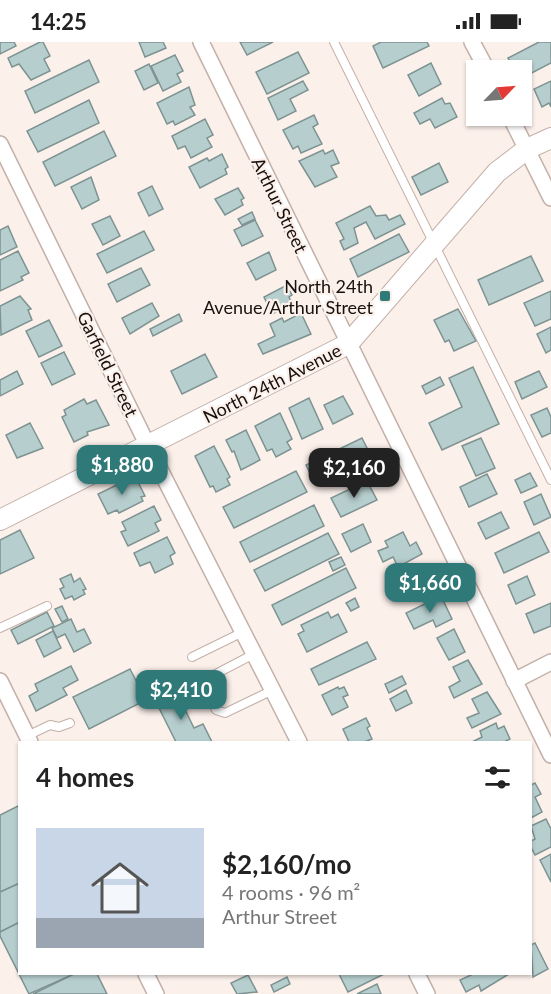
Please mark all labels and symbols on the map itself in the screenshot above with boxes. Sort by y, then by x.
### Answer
north arrow [466,60,532,126]
street label: Arthur Street [247,154,313,257]
place label: North 24th Avenue/Arthur Street [203,275,374,318]
marker: North 24th Avenue/Arthur Street [378,289,392,303]
street label: Garfield Street [73,308,143,421]
street label: North 24th Avenue [199,339,345,427]
pin: $1,880 [73,445,171,496]
pin: $2,160 [305,448,403,499]
pin: $1,660 [381,563,479,614]
pin: $2,410 [132,670,230,721]

